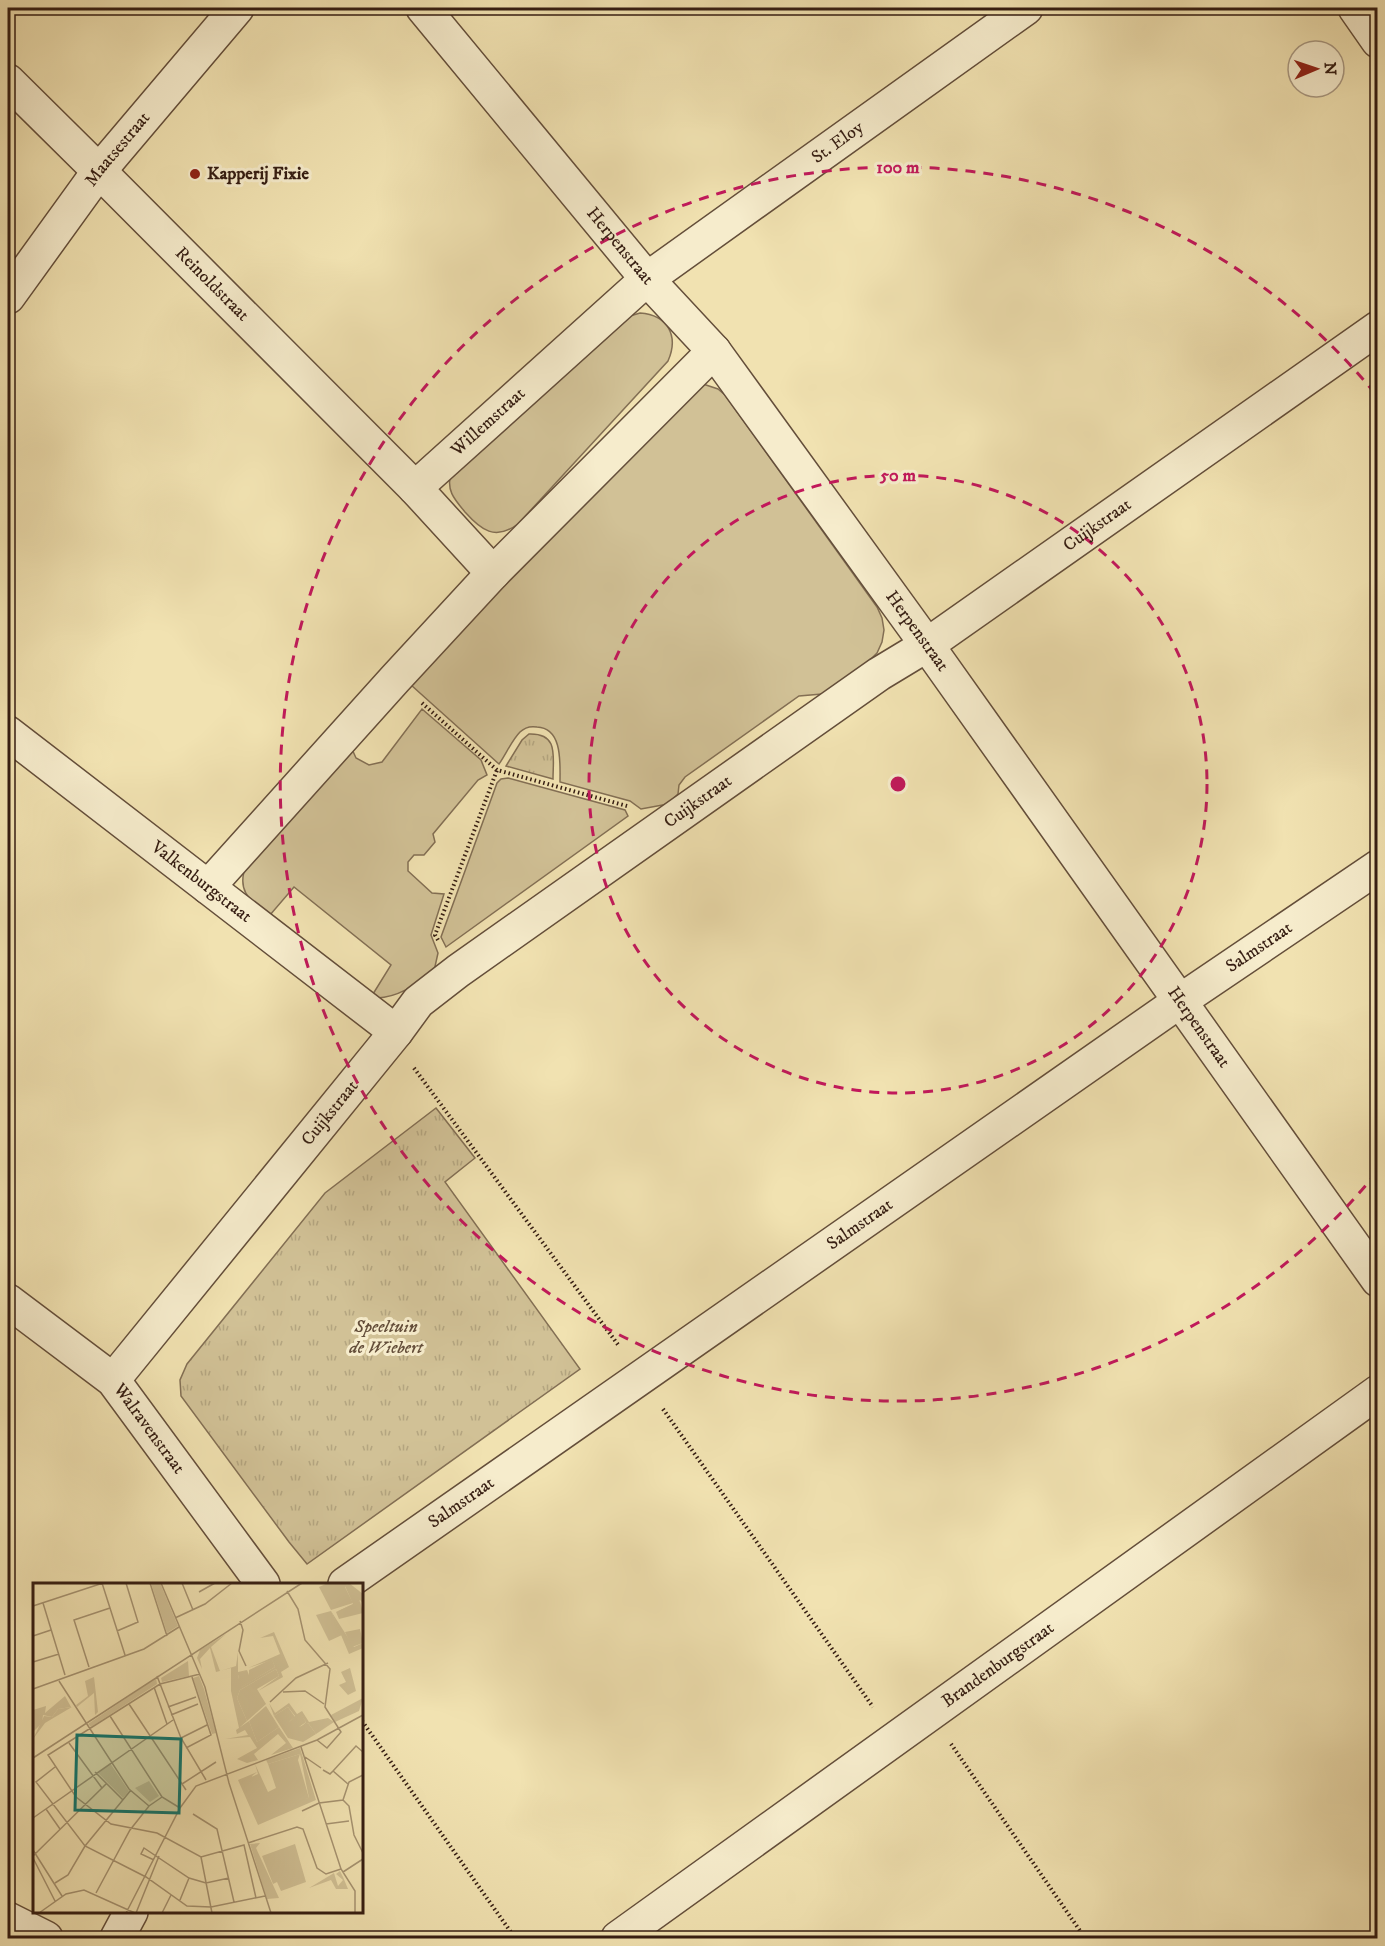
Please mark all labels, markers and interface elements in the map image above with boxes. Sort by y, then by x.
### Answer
north arrow [1286,39,1346,99]
text: N [1320,62,1340,75]
street label: Maatsestraat [80,107,155,191]
street label: St. Eloy [807,116,868,169]
text: 100 m [876,157,920,179]
place label: Kapperij Fixie [207,163,310,185]
marker: Kapperij Fixie [188,167,202,181]
street label: Herpenstraat [581,203,658,290]
street label: Reinoldstraat [170,243,254,326]
street label: Willemstraat [446,383,530,462]
text: 50 m [879,465,916,487]
street label: Cuijkstraat [1059,494,1136,557]
street label: Herpenstraat [880,587,954,676]
street label: Cuijkstraat [660,770,736,833]
centre of rings [888,774,908,794]
street label: Valkenburgstraat [146,836,256,928]
street label: Salmstraat [1222,917,1297,978]
street label: Herpenstraat [1162,982,1235,1072]
street label: Cuijkstraat [297,1076,363,1150]
street label: Salmstraat [823,1194,897,1255]
park label: Speeltuin de Wiebert [348,1316,424,1359]
street label: Walravenstraat [108,1378,190,1479]
street label: Salmstraat [424,1472,499,1533]
inset map [33,1583,363,1913]
street label: Brandenburgstraat [938,1617,1059,1713]

